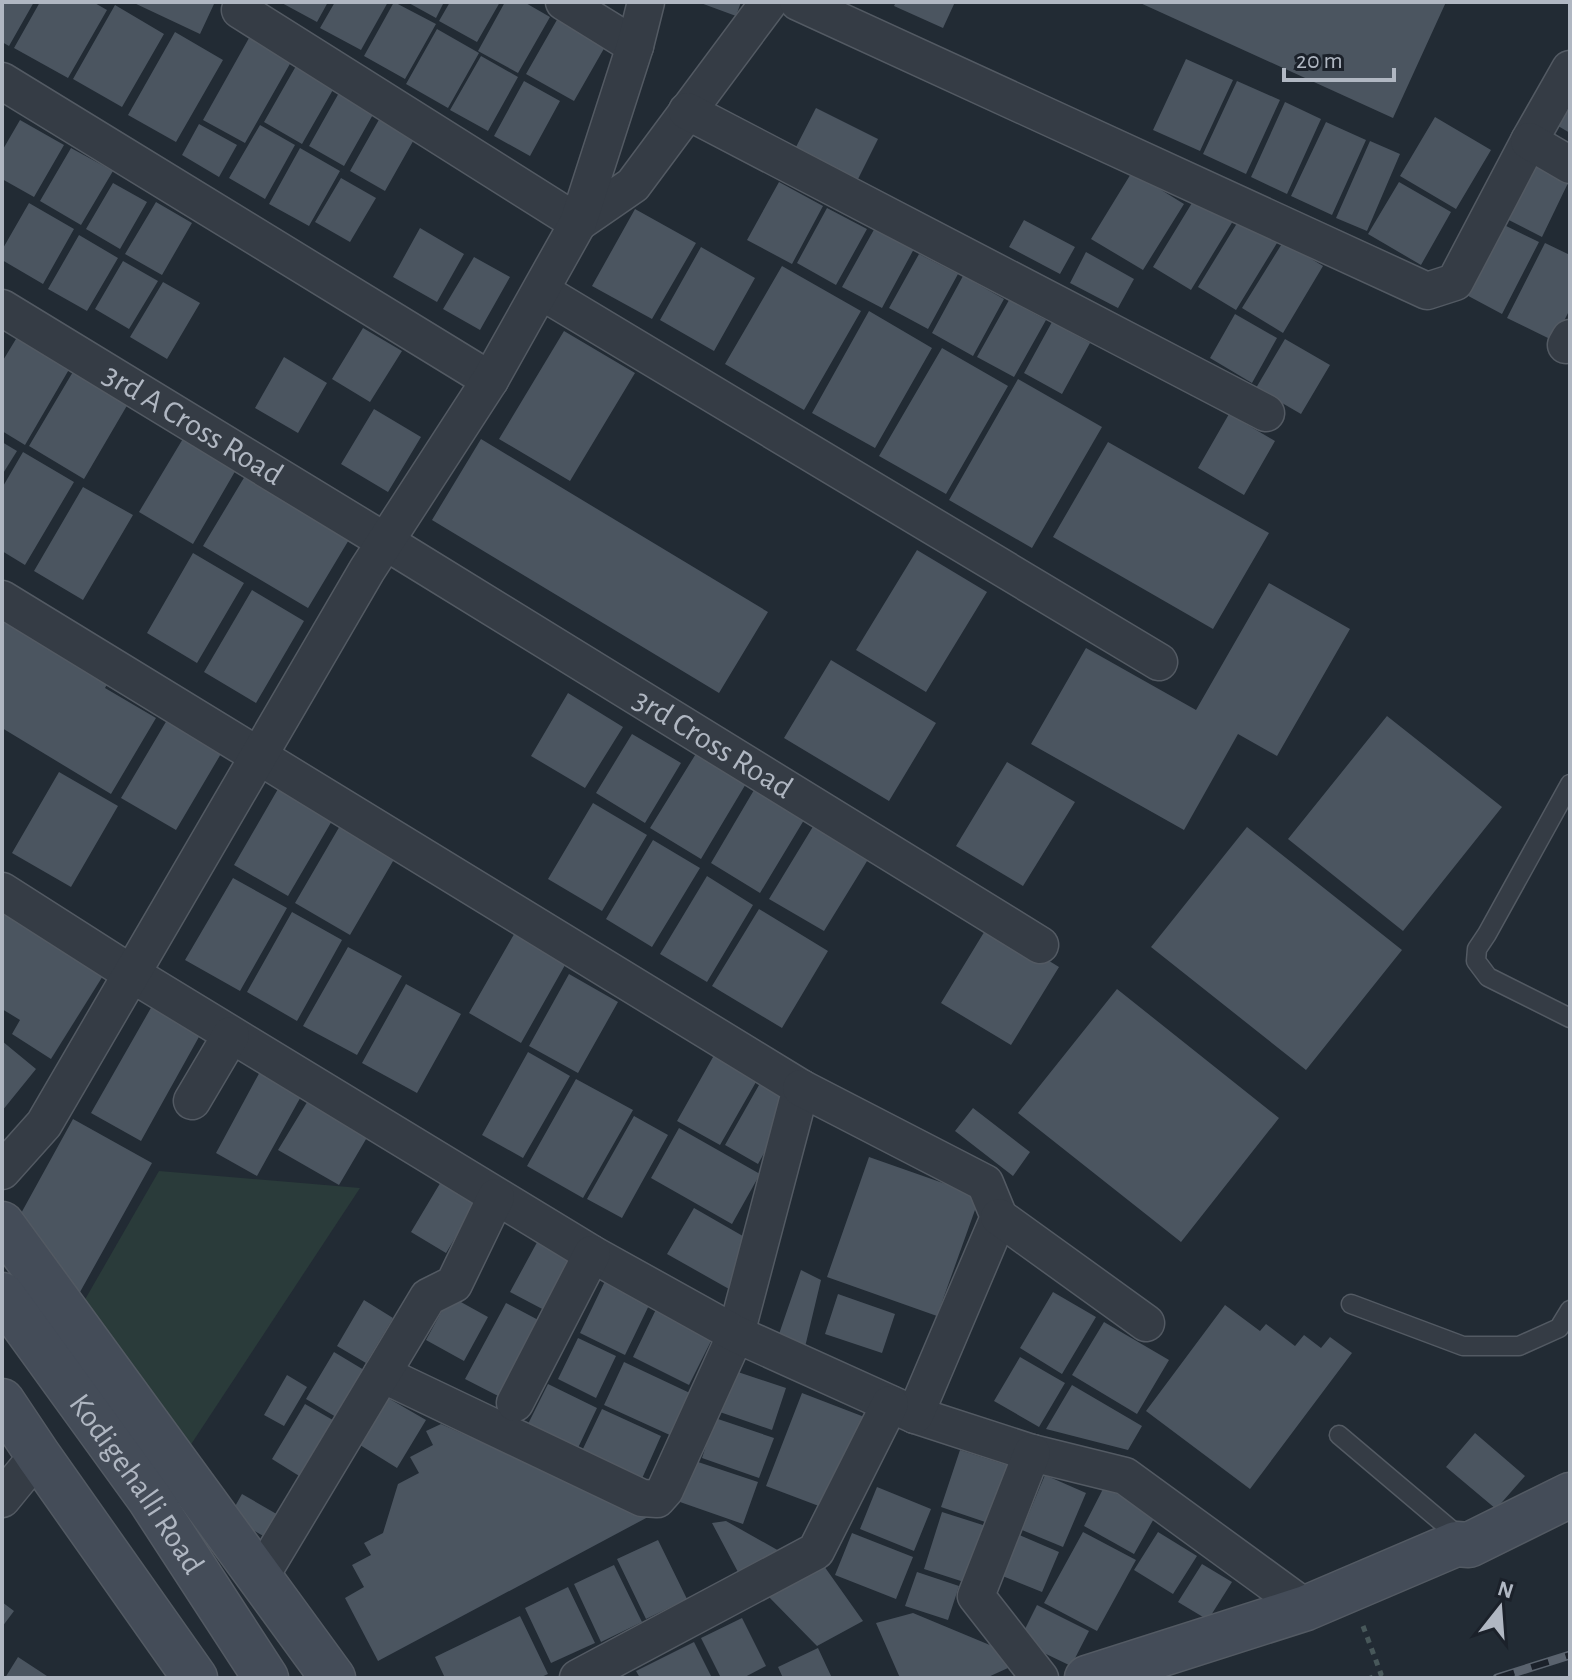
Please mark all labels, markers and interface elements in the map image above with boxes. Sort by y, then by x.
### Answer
scale bar [1284,32,1394,82]
text: 20 m [1296,49,1343,73]
street label: 3rd A Cross Road [98,358,289,491]
street label: 3rd Cross Road [628,683,798,804]
street label: Kodigehalli Road [63,1388,210,1580]
north arrow [1460,1568,1540,1648]
text: N [1495,1577,1516,1603]

